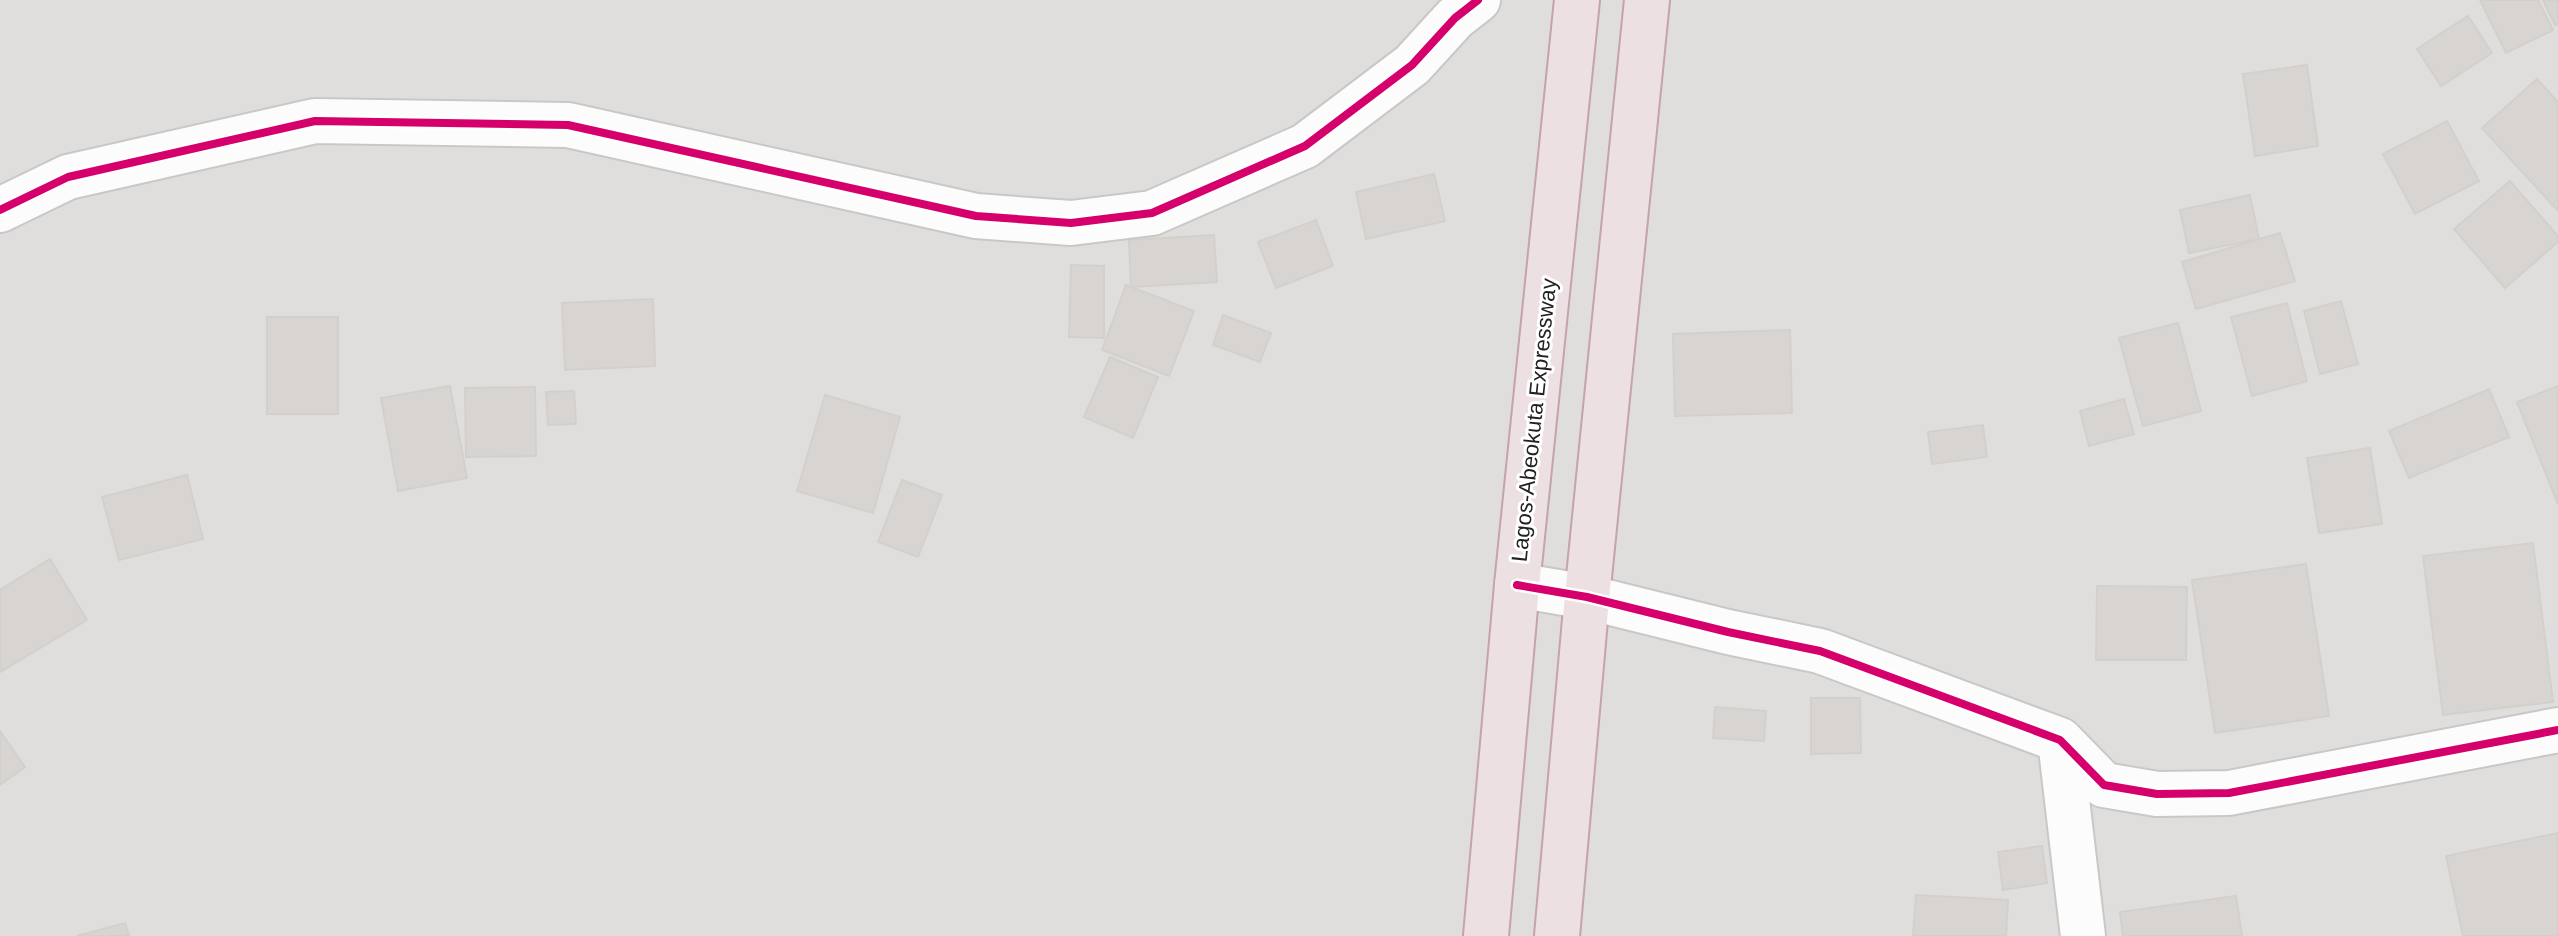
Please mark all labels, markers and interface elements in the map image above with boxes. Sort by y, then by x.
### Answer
street label: Lagos-Abeokuta Expressway [1507,277,1561,563]

